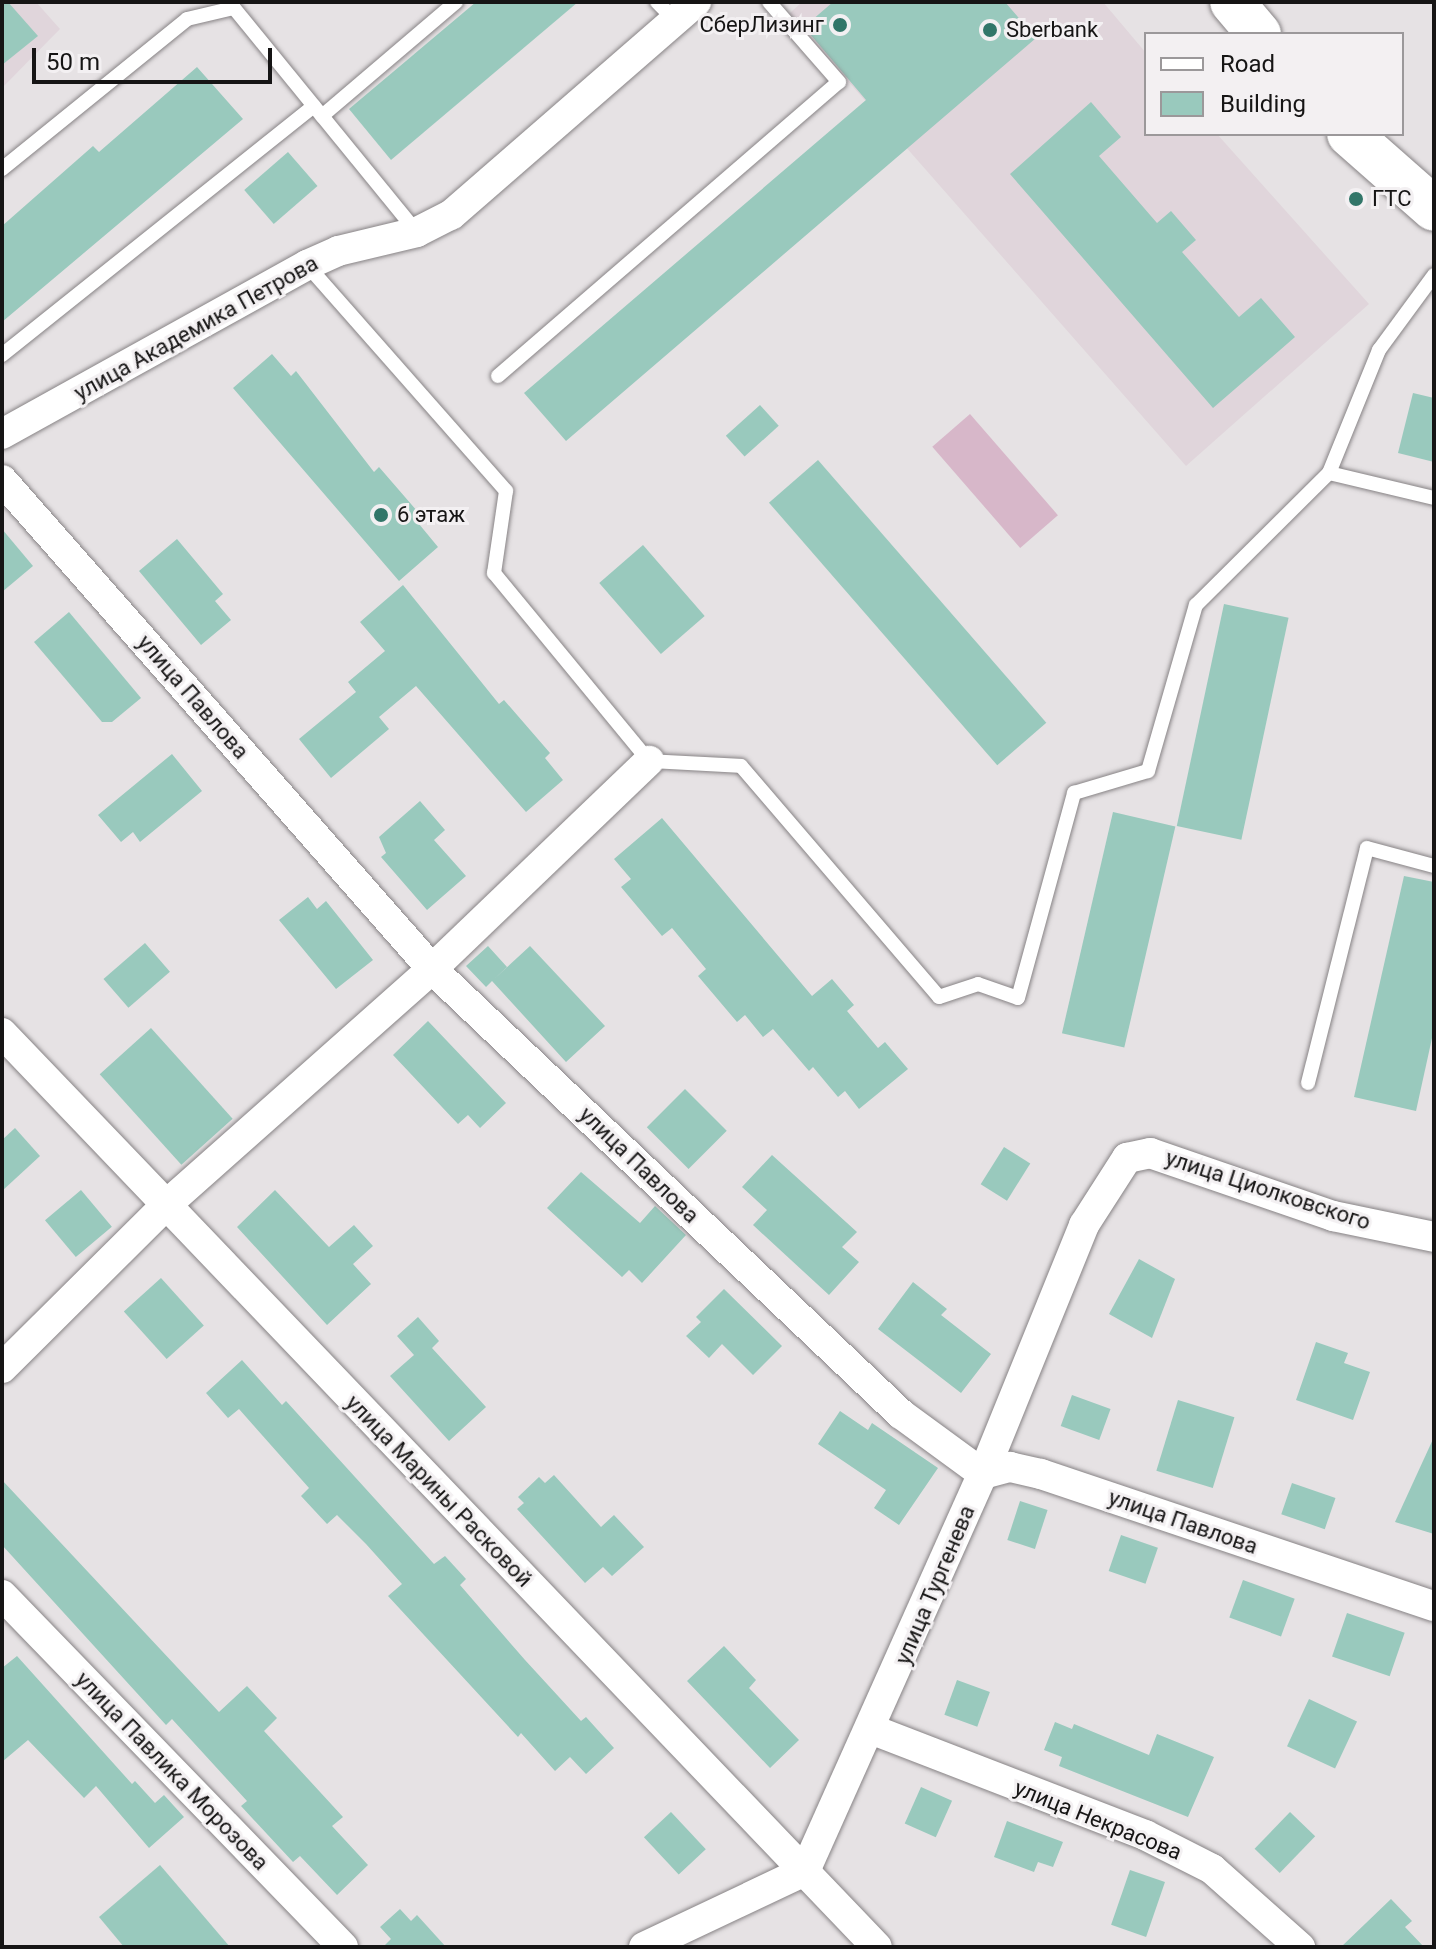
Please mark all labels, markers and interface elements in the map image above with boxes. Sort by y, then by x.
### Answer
place label: СберЛизинг [699,12,824,38]
marker: СберЛизинг [831,16,849,34]
place label: Sberbank [1006,17,1098,43]
marker: Sberbank [981,21,999,39]
scale bar [36,32,276,82]
legend [1144,32,1404,136]
text: 50 m [46,48,100,76]
text: Road [1220,50,1275,78]
text: Building [1220,90,1306,118]
place label: ГТС [1372,186,1411,212]
marker: ГТС [1347,190,1365,208]
street label: улица Академика Петрова [70,250,322,406]
place label: 6 этаж [397,502,465,528]
marker: 6 этаж [372,506,390,524]
street label: улица Павлова [132,630,254,764]
street label: улица Павлова [574,1101,704,1229]
street label: улица Циолковского [1162,1144,1374,1236]
street label: улица Марины Расковой [340,1390,538,1592]
street label: улица Павлова [1105,1484,1261,1560]
street label: улица Тургенева [890,1501,980,1669]
street label: улица Павлика Морозова [70,1666,274,1876]
street label: улица Некрасова [1011,1774,1185,1866]

